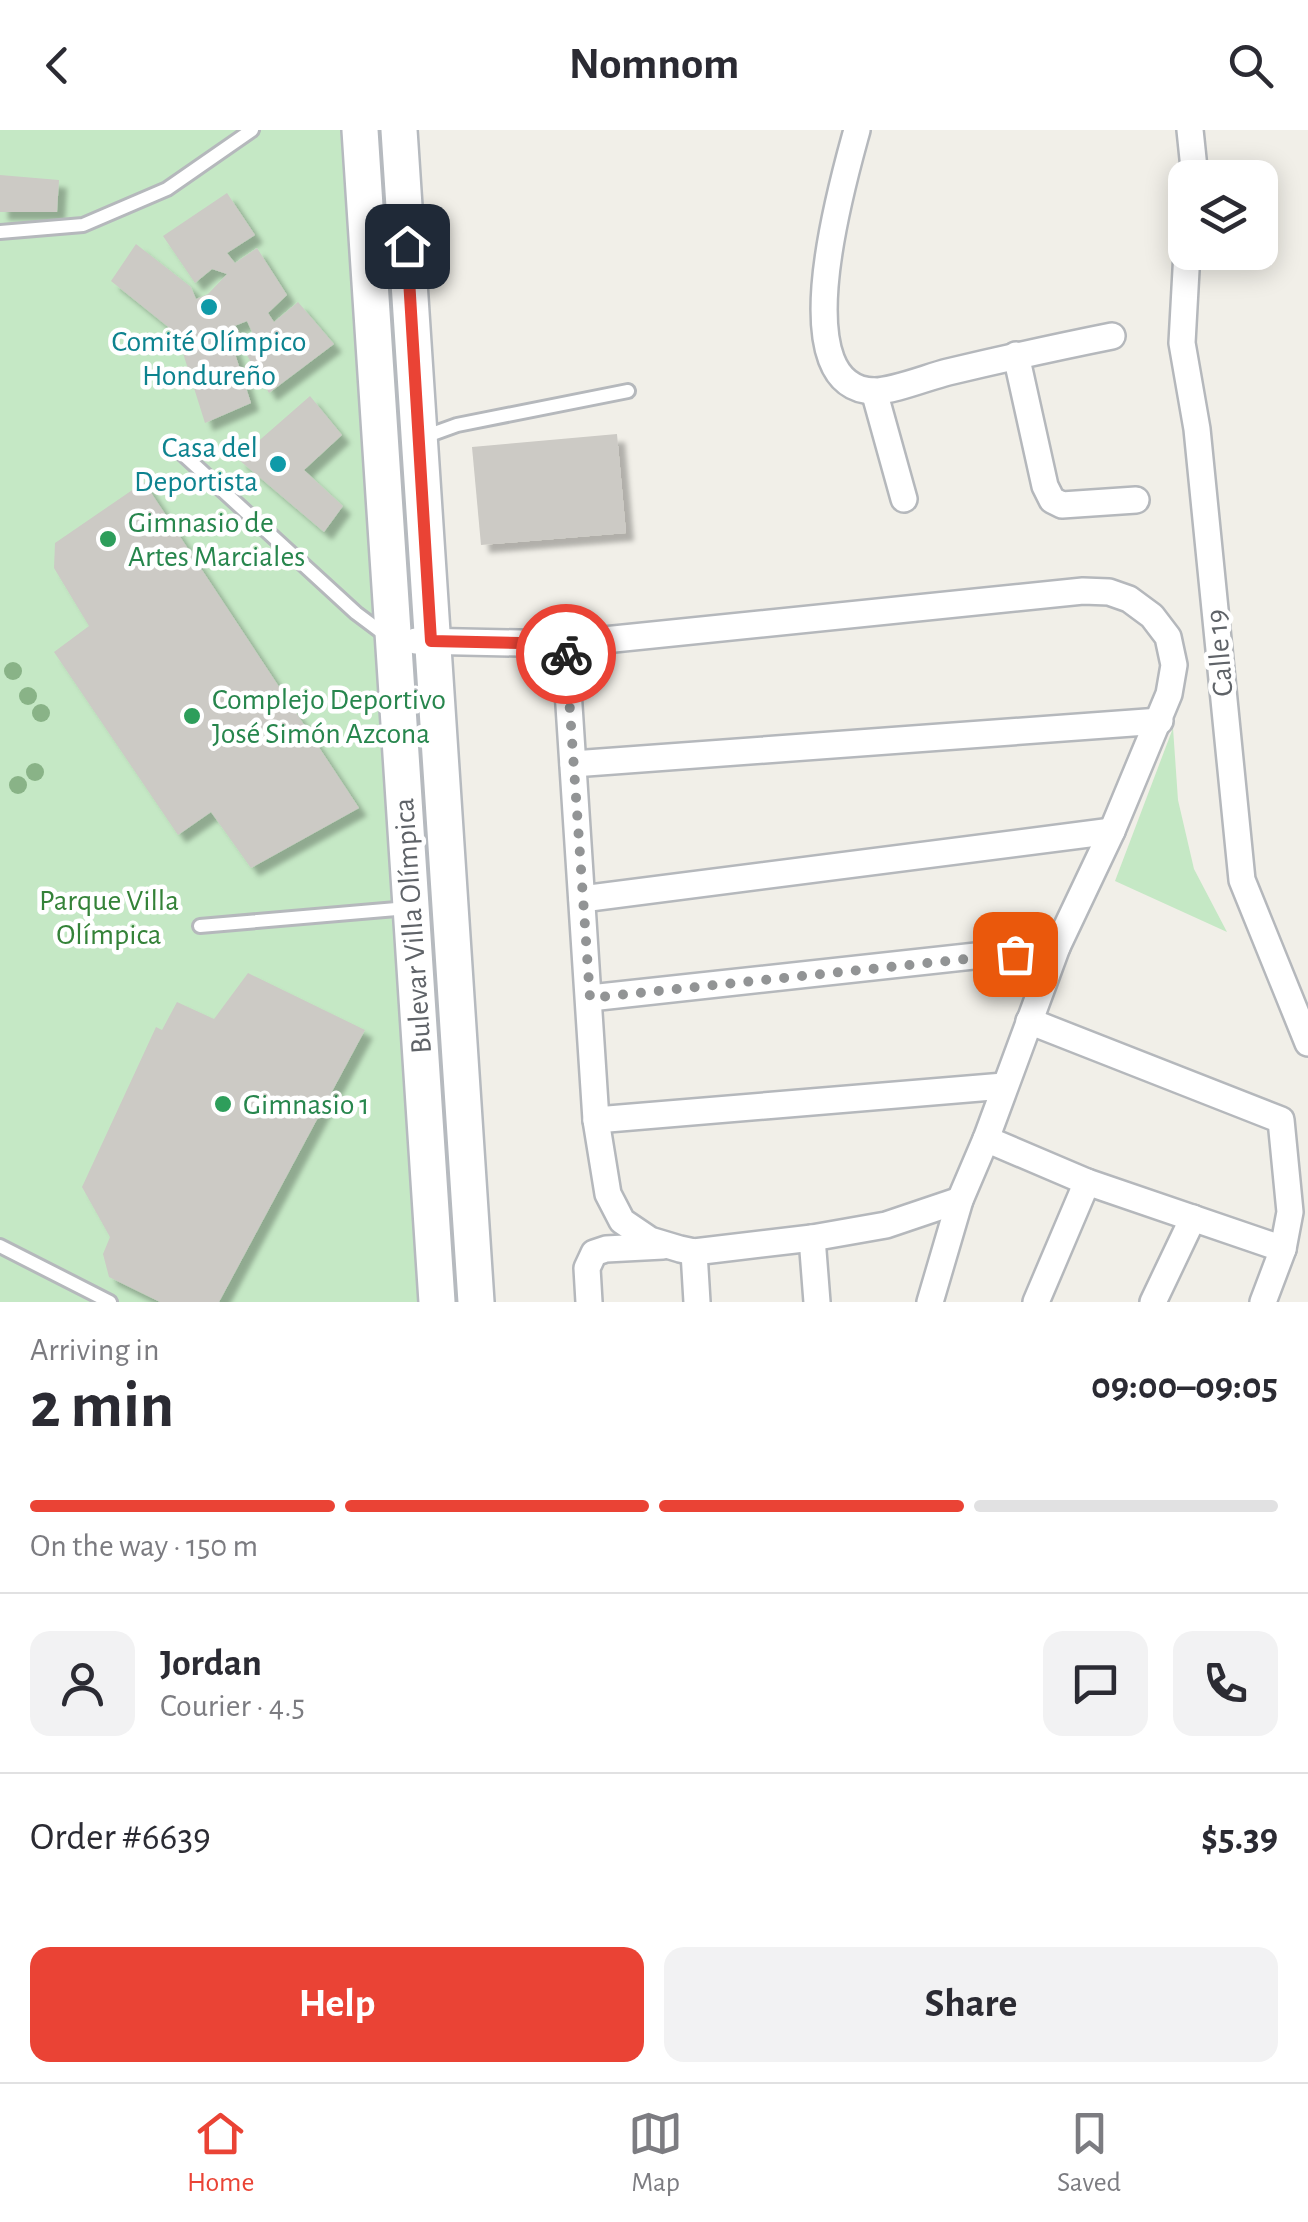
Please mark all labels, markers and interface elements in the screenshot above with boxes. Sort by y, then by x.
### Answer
icon: back [30,38,85,93]
icon: search [1223,38,1278,93]
text: Nomnom [569,42,739,87]
map controls [1168,160,1278,270]
button: layers [1168,160,1278,270]
pin [365,204,450,289]
icon: home [380,219,435,274]
marker: Comité Olímpico Hondureño [198,296,220,318]
place label: Comité Olímpico Hondureño [111,327,307,391]
place label: Casa del Deportista [134,433,258,497]
marker: Casa del Deportista [267,453,289,475]
place label: Gimnasio de Artes Marciales [128,508,305,572]
marker: Gimnasio de Artes Marciales [97,528,119,550]
courier [516,604,616,704]
street label: Calle 19 [1201,608,1239,698]
icon: bike [539,627,594,682]
place label: Complejo Deportivo José Simón Azcona [212,685,446,749]
marker: Complejo Deportivo José Simón Azcona [181,705,203,727]
street label: Bulevar Villa Olímpica [389,797,437,1055]
park label: Parque Villa Olímpica [39,886,179,950]
pin [973,912,1058,997]
icon: bag [988,927,1043,982]
place label: Gimnasio 1 [243,1090,370,1120]
marker: Gimnasio 1 [212,1093,234,1115]
text: Arriving in [30,1334,159,1366]
text: 09:00–09:05 [1091,1368,1278,1406]
text: 2 min [30,1374,174,1439]
text: On the way · 150 m [30,1530,258,1562]
button: person [30,1631,135,1736]
button: chat [1043,1631,1148,1736]
button: phone [1173,1631,1278,1736]
text: Jordan [160,1645,262,1683]
text: Courier · 4.5 [160,1690,305,1722]
text: Order #6639 [30,1819,211,1857]
text: $5.39 [1201,1819,1278,1857]
button: Help [30,1947,644,2062]
button: Share [664,1947,1278,2062]
tab: Home [187,2106,254,2200]
tab: Map [628,2106,683,2200]
tab: Saved [1057,2106,1121,2200]

